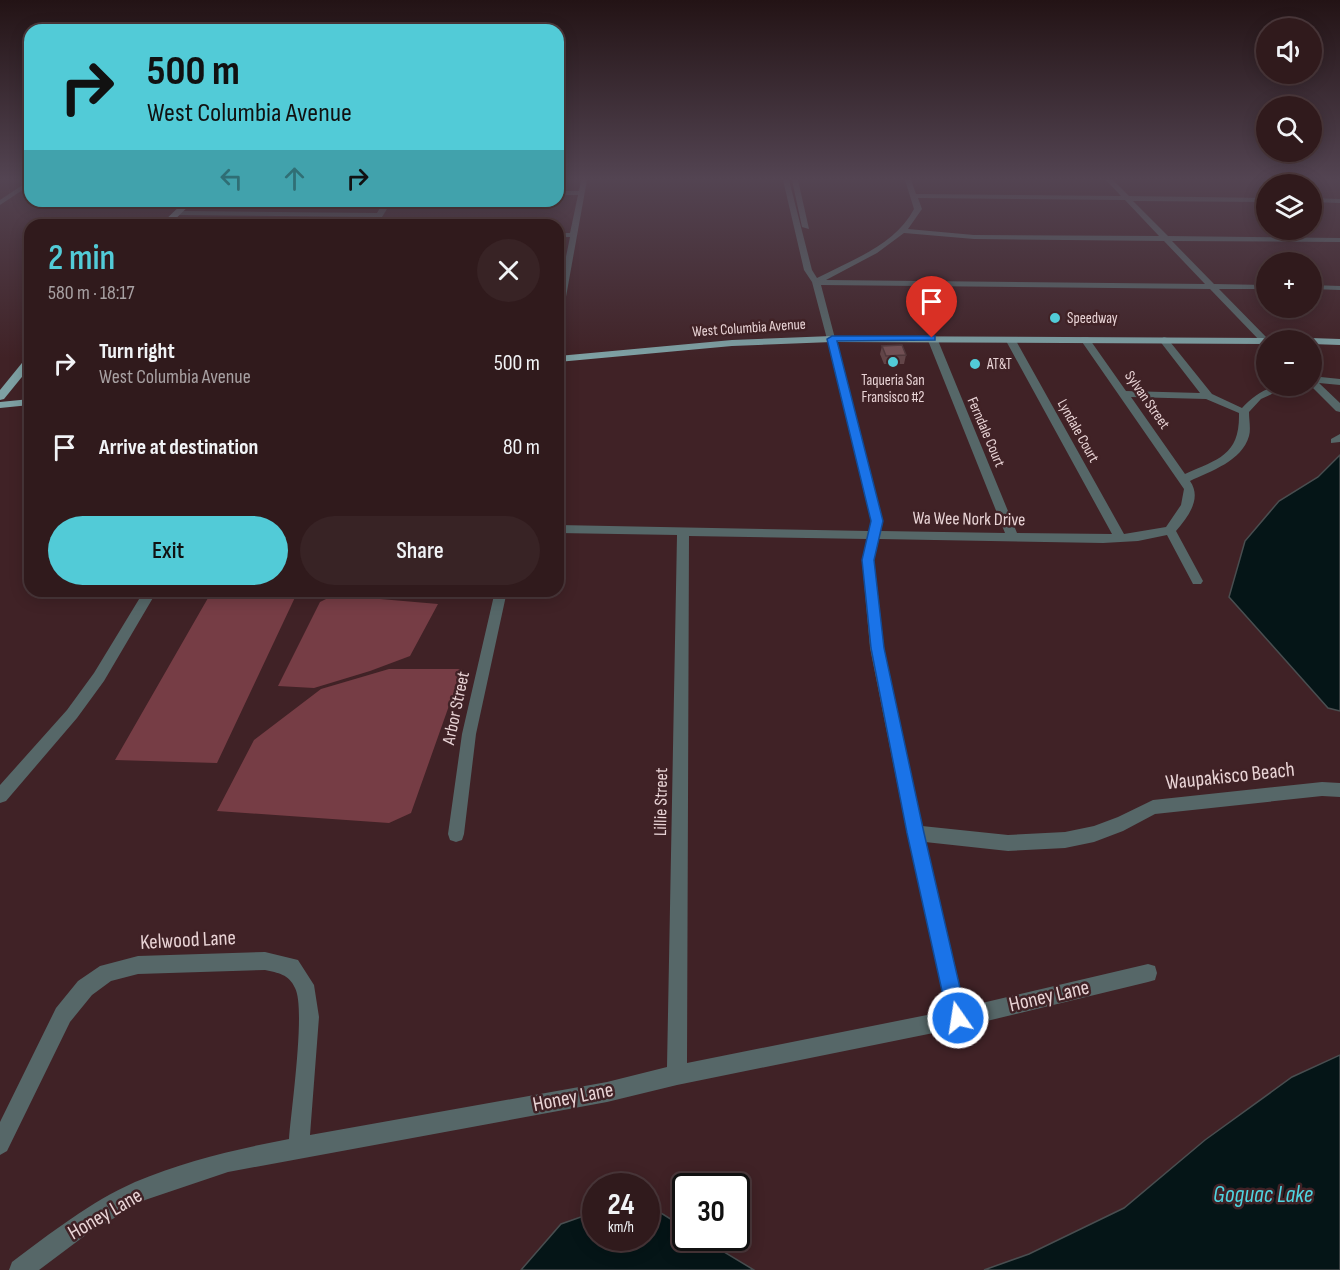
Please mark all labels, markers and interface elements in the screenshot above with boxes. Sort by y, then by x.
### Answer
map controls [1256,18,1322,396]
button: sound [1256,18,1322,84]
text: 500 m [147,46,240,97]
icon: right [48,48,126,126]
button: search [1256,96,1322,162]
text: West Columbia Avenue [147,97,352,129]
icon: left [215,162,248,195]
icon: ahead [278,162,311,195]
icon: right [341,162,374,195]
button: layers [1256,174,1322,240]
text: 2 min [48,237,115,280]
button: close [477,239,540,302]
button: + [1256,252,1322,318]
pin [906,276,957,338]
text: 580 m · 18:17 [48,281,135,305]
icon: arrive [915,285,948,318]
place label: Speedway [1067,309,1118,328]
marker: Speedway [1048,311,1062,325]
street label: West Columbia Avenue [692,315,806,341]
button: − [1256,330,1322,396]
text: Turn right [99,338,175,365]
icon: right [48,347,81,380]
text: 500 m [494,350,540,377]
marker: Taqueria San Fransisco #2 [886,355,900,369]
place label: AT&T [986,355,1012,374]
marker: AT&T [968,357,982,371]
text: West Columbia Avenue [99,365,251,389]
street label: Sylvan Street [1120,367,1174,433]
place label: Taqueria San Fransisco #2 [861,371,925,407]
street label: Ferndale Court [963,394,1009,470]
street label: Lyndale Court [1053,396,1103,466]
icon: arrive [48,431,81,464]
text: Arrive at destination [99,434,258,461]
text: 80 m [503,434,540,461]
street label: Wa Wee Nork Drive [912,508,1026,530]
button: Exit [48,516,288,585]
button: Share [300,516,540,585]
street label: Arbor Street [438,669,474,747]
street label: Waupakisco Beach [1164,757,1296,795]
street label: Lillie Street [650,767,672,836]
street label: Kelwood Lane [139,925,237,955]
street label: Honey Lane [1007,975,1091,1017]
position arrow [926,986,990,1050]
street label: Honey Lane [531,1077,615,1117]
speed limit sign: 30 [672,1173,750,1251]
water label: Goguac Lake [1213,1180,1313,1209]
street label: Honey Lane [64,1183,146,1245]
text: 24 [608,1187,634,1223]
text: km/h [608,1218,634,1237]

